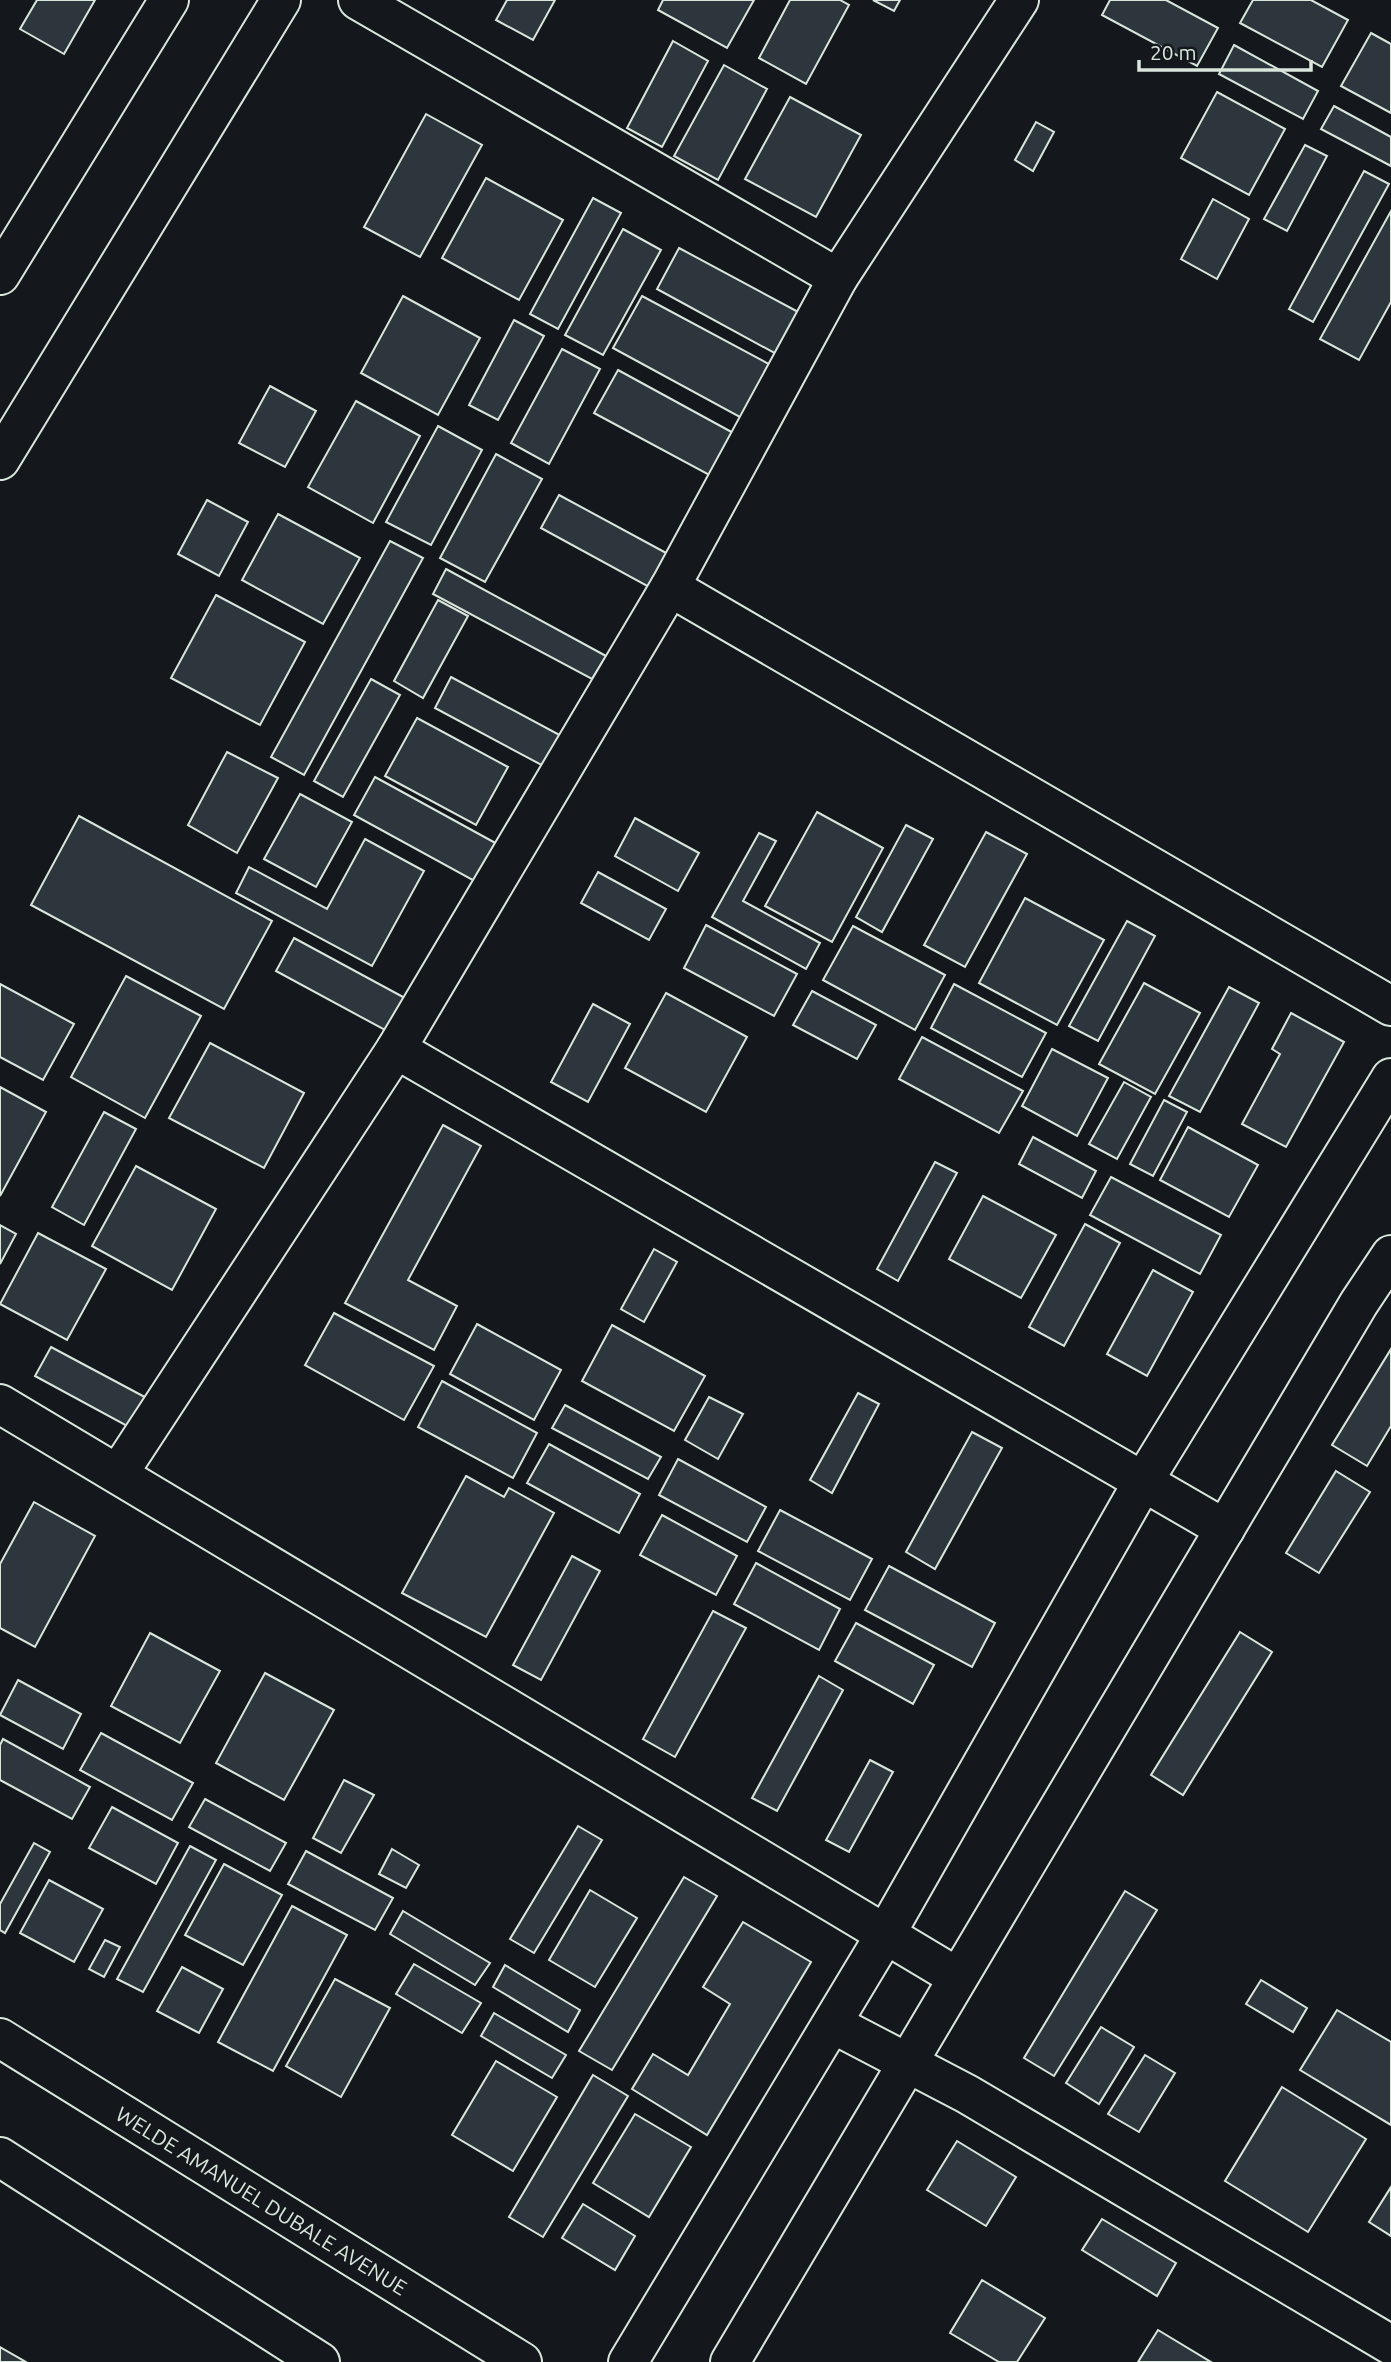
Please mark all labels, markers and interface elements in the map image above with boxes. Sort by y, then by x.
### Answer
scale bar [1139,28,1310,72]
text: 20 m [1150,40,1197,64]
street label: WELDE AMANUEL DUBALE AVENUE [112,2101,412,2300]

